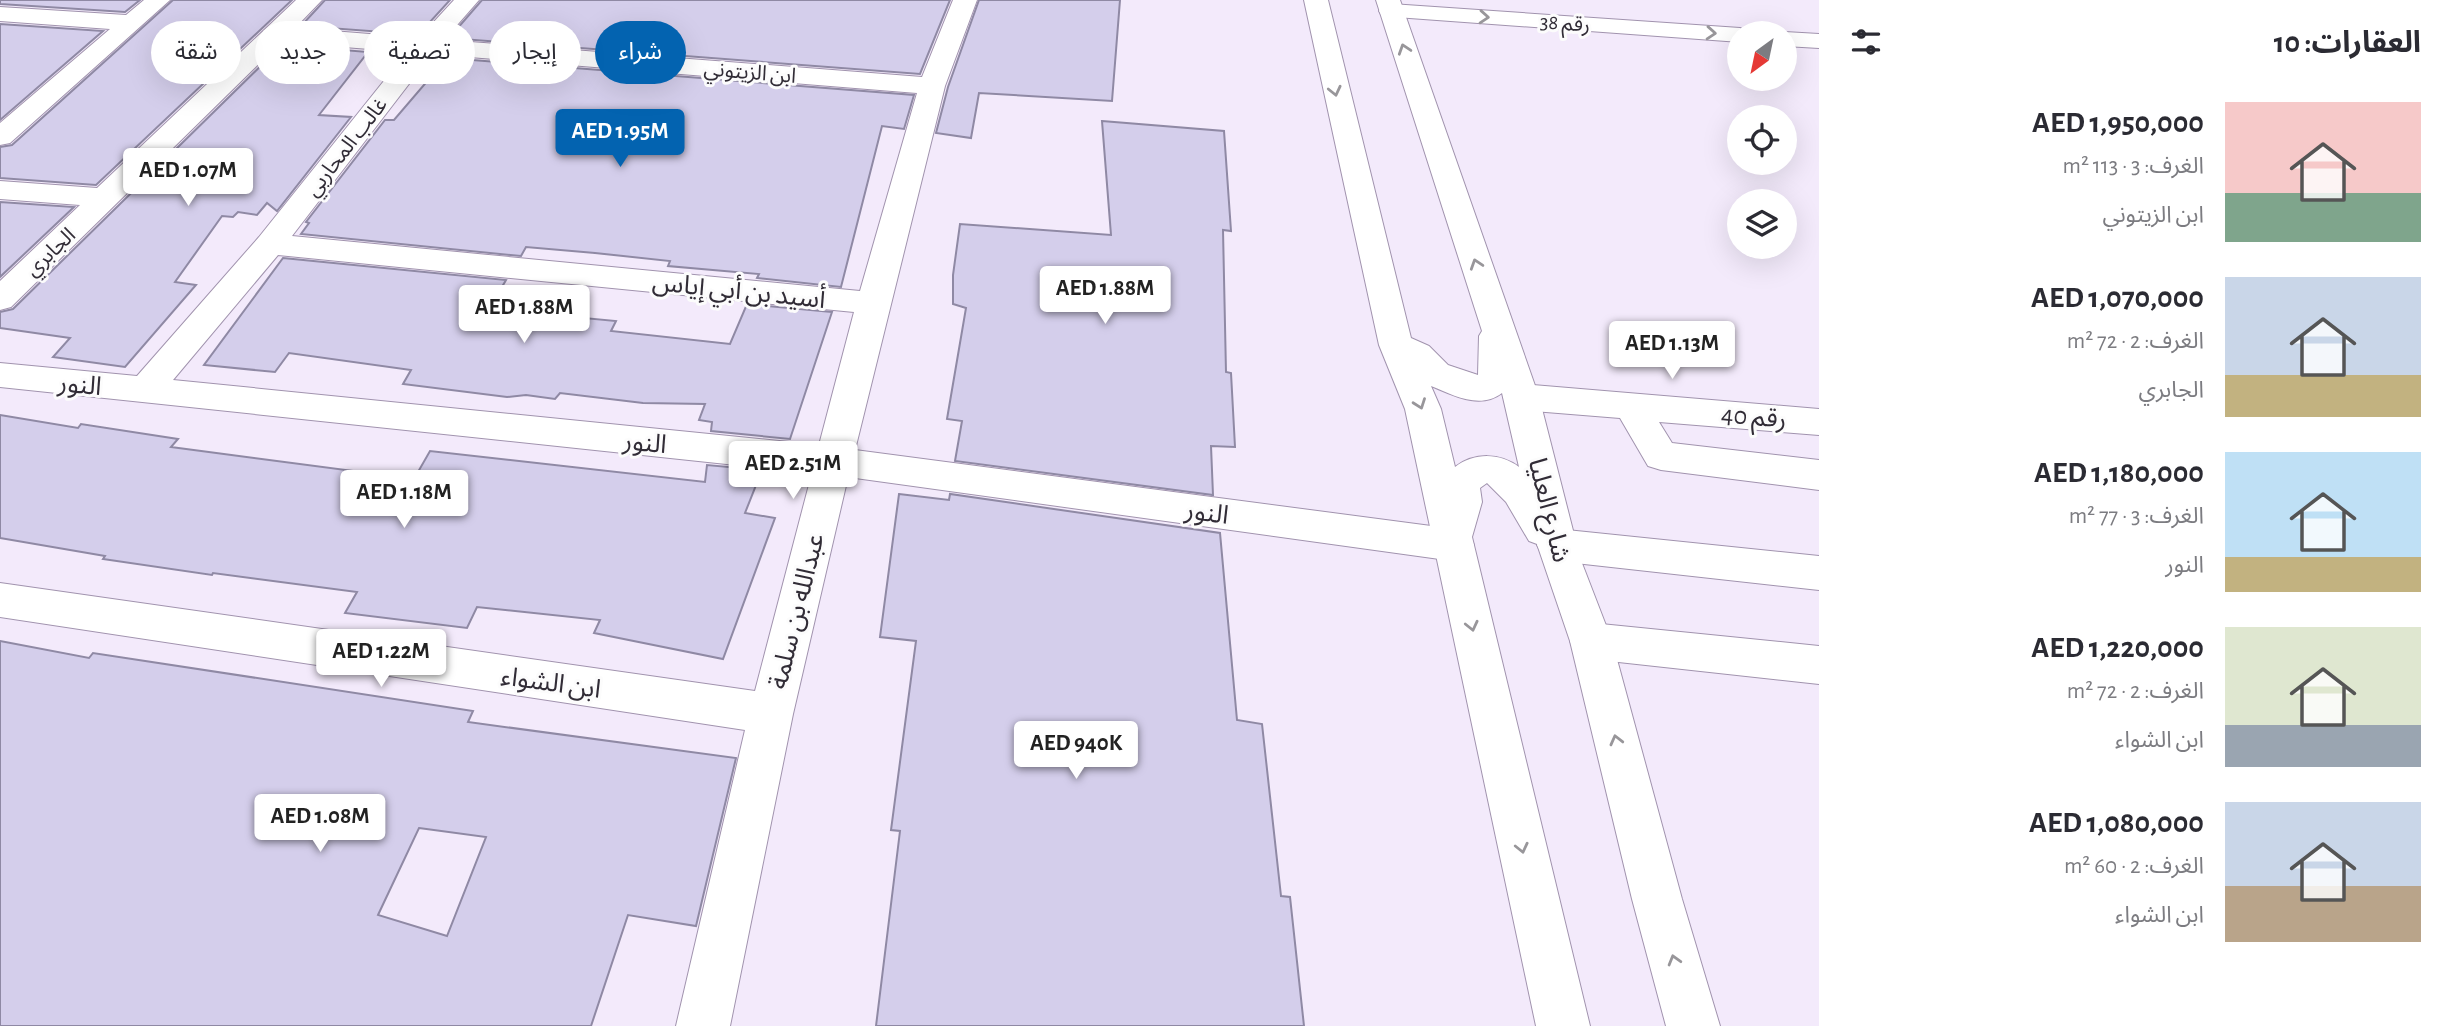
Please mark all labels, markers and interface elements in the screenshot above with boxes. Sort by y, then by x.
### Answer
one-way arrow [1478,9,1489,24]
street label: رقم 38 [1539,11,1591,40]
chip: شقة [151,21,241,84]
chip: جديد [255,21,350,84]
chip: تصفية [364,21,475,84]
chip: إيجار [489,21,581,84]
chip: شراء [595,21,686,84]
north arrow [1727,21,1797,91]
map controls [1727,21,1797,259]
icon: filters [1847,23,1885,61]
one-way arrow [1705,25,1716,40]
text: العقارات: 10 [2274,28,2421,58]
one-way arrow [1398,43,1412,55]
street label: ابن الزيتوني [702,58,797,92]
one-way arrow [1327,85,1342,97]
street label: غالب المحاربي [302,94,395,204]
button: locate [1727,105,1797,175]
text: AED 1,950,000 [2032,108,2204,138]
pin: AED 1.95M [540,110,700,169]
text: AED 1.95M [572,120,668,143]
icon: home [2281,130,2365,214]
pin: AED 1.07M [108,148,268,208]
text: الغرف: 3 · 113 m² [2063,155,2204,178]
text: AED 1.07M [139,159,237,182]
button: layers [1727,189,1797,259]
text: ابن الزيتوني [2102,204,2204,227]
street label: الجابري [21,224,83,284]
one-way arrow [1470,259,1484,271]
street label: أسيد بن أبي إياس [650,265,827,319]
pin: AED 1.88M [1025,266,1185,326]
text: AED 1.88M [1056,277,1154,300]
text: AED 1,070,000 [2031,283,2204,313]
pin: AED 1.88M [444,286,604,345]
text: AED 1.88M [475,296,573,319]
icon: home [2281,305,2365,389]
pin: AED 1.13M [1592,322,1752,381]
text: الغرف: 2 · 72 m² [2067,330,2204,353]
text: AED 1.13M [1625,332,1719,355]
street label: النور [56,370,103,401]
text: الجابري [2138,379,2204,402]
one-way arrow [1412,398,1426,410]
street label: رقم 40 [1720,401,1788,439]
street label: النور [621,428,668,459]
pin: AED 2.51M [713,442,873,501]
text: AED 2.51M [745,452,841,475]
street label: شارع العليا [1519,455,1575,566]
text: AED 1,180,000 [2034,458,2204,488]
pin: AED 1.18M [324,470,484,530]
icon: home [2281,480,2365,564]
text: AED 1.18M [356,481,452,504]
street label: النور [1182,497,1230,530]
text: الغرف: 3 · 77 m² [2069,505,2204,528]
street label: عبدالله بن سلمة [765,531,830,692]
text: النور [2165,554,2204,577]
one-way arrow [1464,620,1478,632]
pin: AED 1.22M [301,630,461,689]
text: AED 1,220,000 [2031,633,2204,663]
text: AED 1.22M [332,640,430,663]
icon: home [2281,655,2365,739]
street label: ابن الشواء [499,663,603,704]
text: الغرف: 2 · 72 m² [2067,680,2204,703]
pin: AED 940K [1004,722,1148,781]
text: ابن الشواء [2115,729,2204,752]
text: AED 940K [1030,732,1122,755]
one-way arrow [1610,734,1624,746]
pin: AED 1.08M [240,794,400,854]
text: AED 1.08M [270,805,370,828]
text: AED 1,080,000 [2029,808,2204,838]
icon: home [2281,830,2365,914]
one-way arrow [1514,842,1529,854]
text: الغرف: 2 · 60 m² [2064,855,2204,878]
text: ابن الشواء [2115,904,2204,927]
one-way arrow [1668,955,1683,967]

